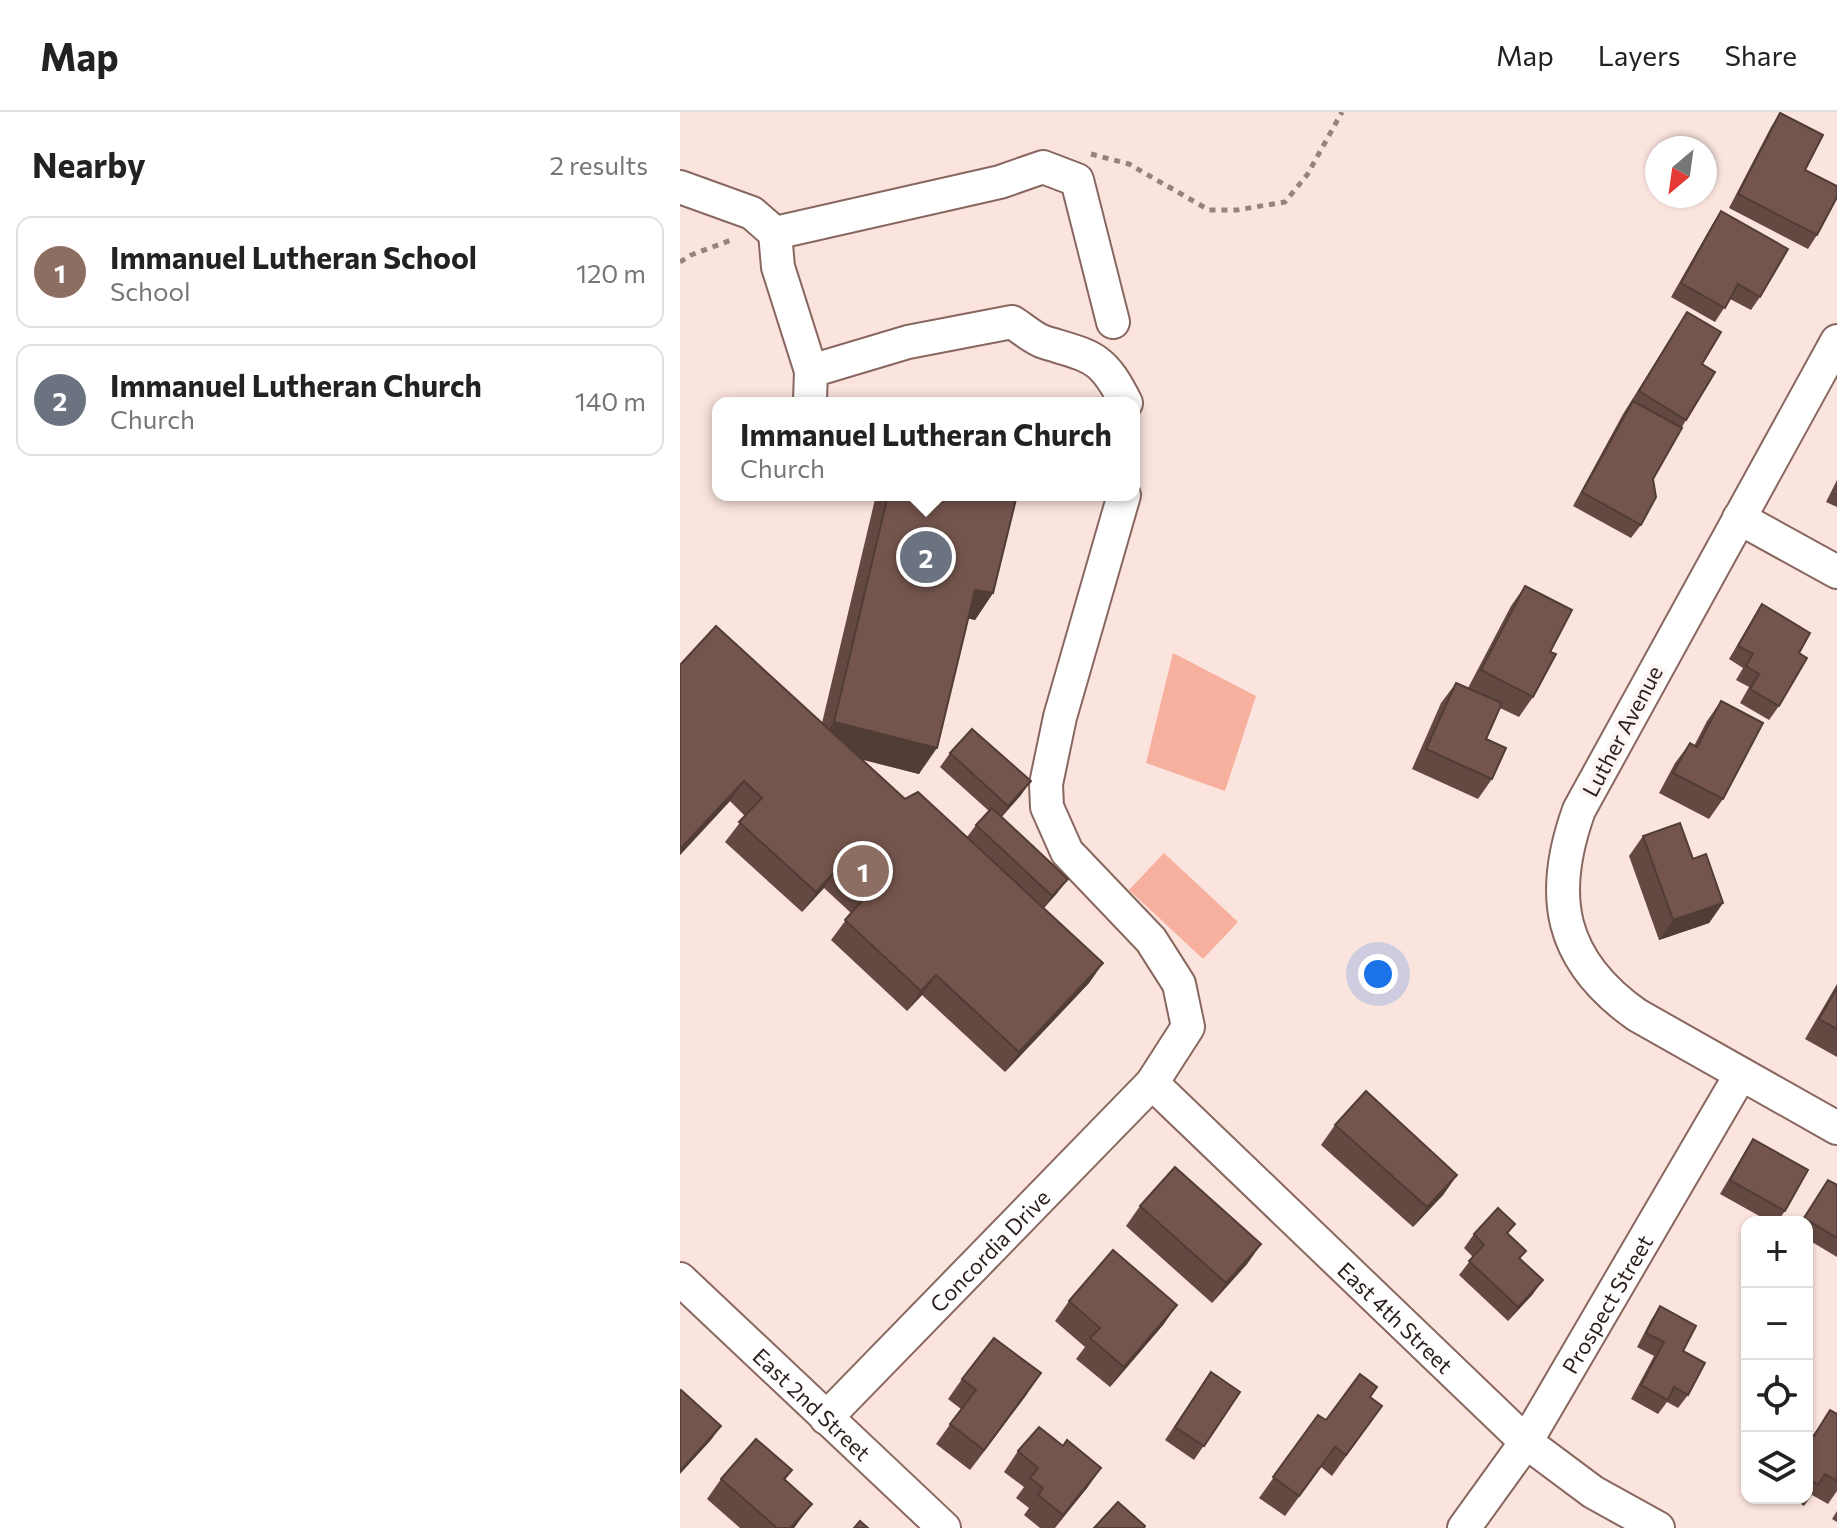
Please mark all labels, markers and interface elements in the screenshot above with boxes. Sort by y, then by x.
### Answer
text: Map [40,32,119,79]
text: Map [1496,38,1554,72]
text: Layers [1598,38,1680,72]
text: Share [1724,38,1797,72]
north arrow [1645,136,1717,208]
text: Nearby [32,143,146,185]
text: 2 results [550,149,648,180]
text: Immanuel Lutheran School [110,238,477,275]
text: 1 [54,257,66,288]
text: 120 m [576,257,646,288]
text: School [110,275,191,306]
text: Immanuel Lutheran Church [110,366,482,403]
text: 2 [53,385,67,416]
text: 140 m [575,385,646,416]
popup [712,397,1140,501]
text: Church [110,403,195,434]
text: Immanuel Lutheran Church [740,415,1112,452]
text: Church [740,452,825,483]
pin: 2 [900,527,952,587]
street label: Luther Avenue [1576,661,1668,801]
pin: 1 [837,841,889,901]
your location [1358,954,1398,994]
street label: Concordia Drive [924,1183,1055,1317]
map controls [1741,1216,1813,1504]
button: + [1741,1216,1813,1288]
street label: Prospect Street [1556,1230,1658,1378]
street label: East 4th Street [1333,1256,1459,1378]
button: − [1741,1288,1813,1360]
street label: East 2nd Street [748,1342,877,1466]
button: locate [1741,1360,1813,1432]
button: layers [1741,1432,1813,1504]

